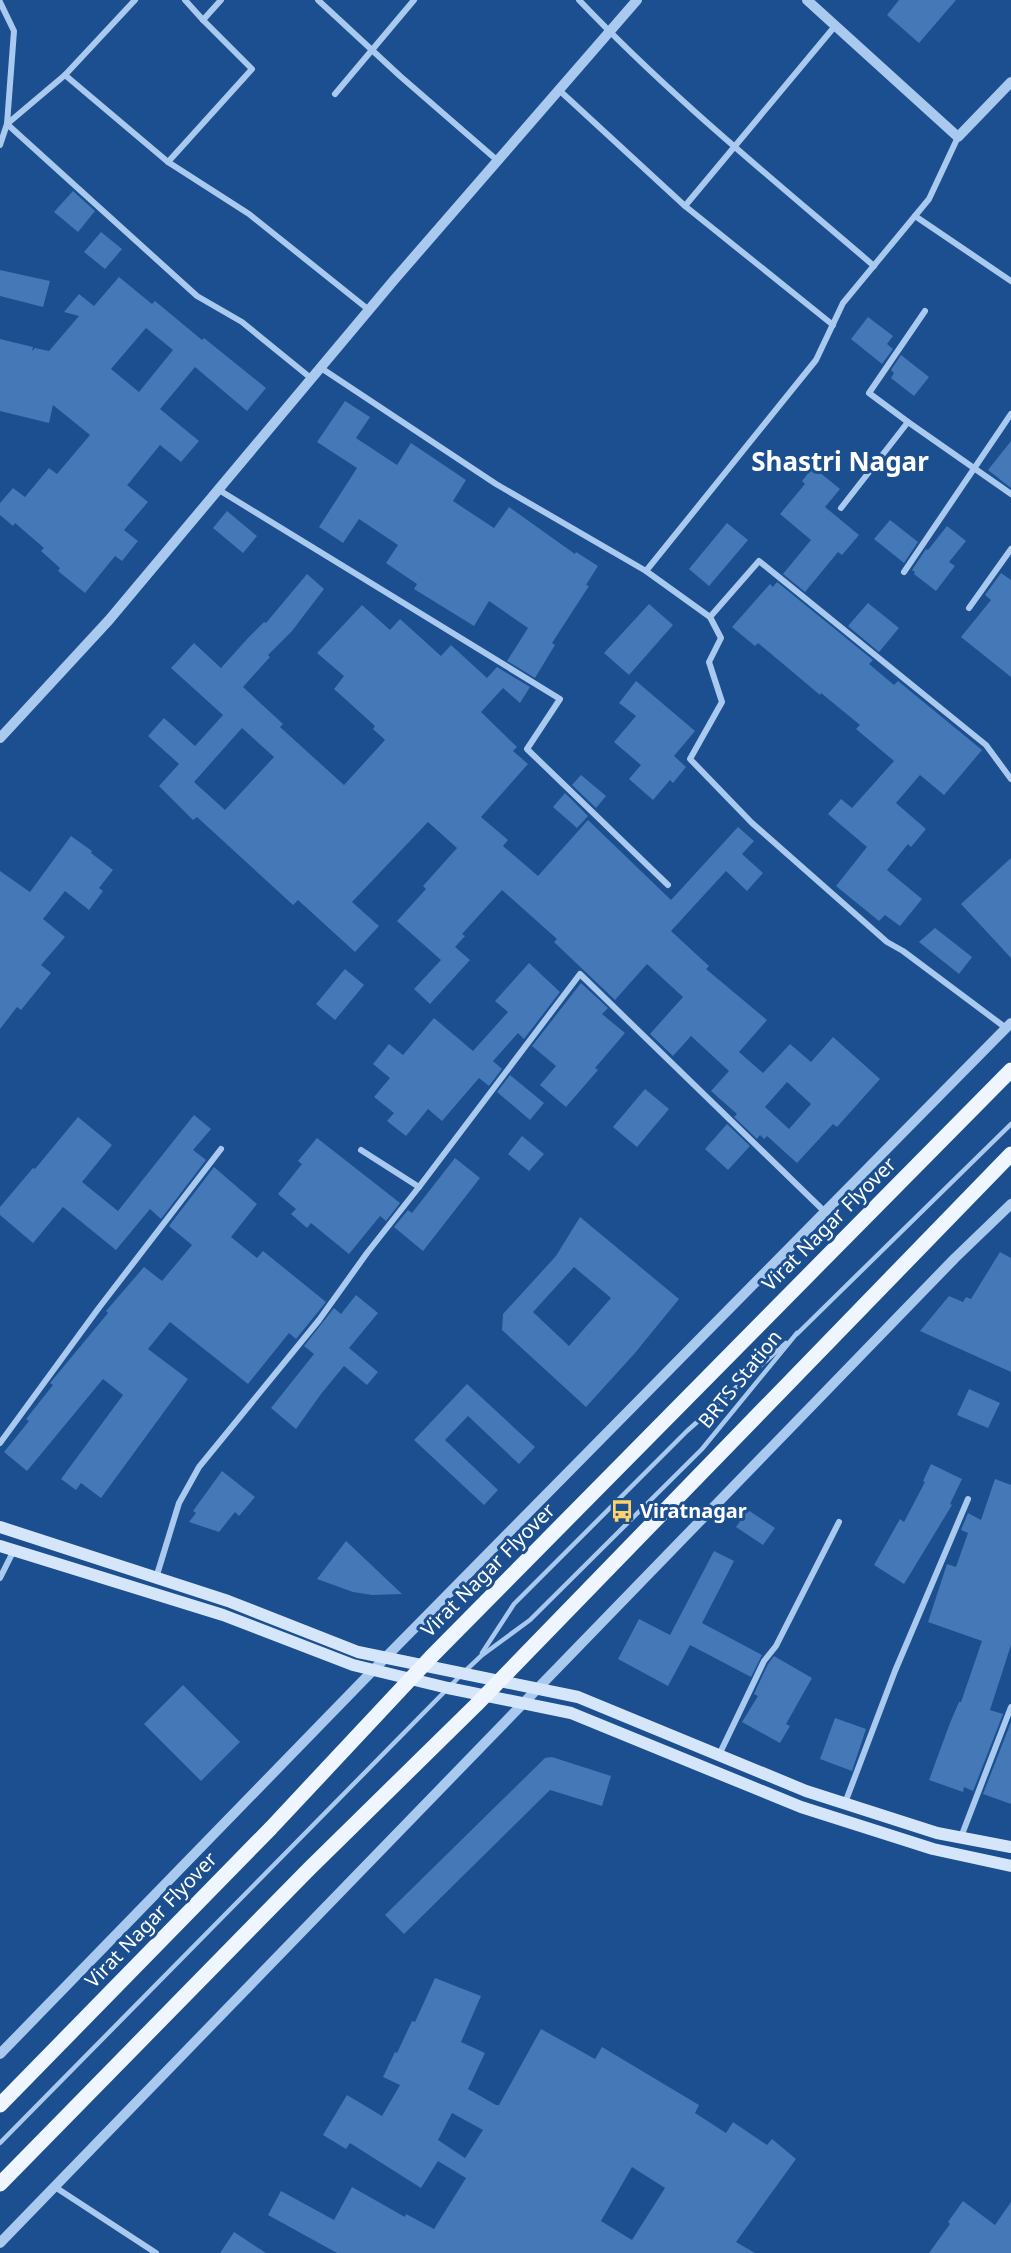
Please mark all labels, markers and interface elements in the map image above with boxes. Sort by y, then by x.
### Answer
district label: Shastri Nagar [751,443,929,479]
street label: Virat Nagar Flyover [756,1151,902,1297]
street label: BRTS Station [692,1324,788,1433]
street label: Virat Nagar Flyover [415,1497,561,1643]
place label: Viratnagar [640,1497,747,1524]
bus stop icon: Viratnagar [609,1498,635,1524]
street label: Virat Nagar Flyover [79,1846,223,1993]

